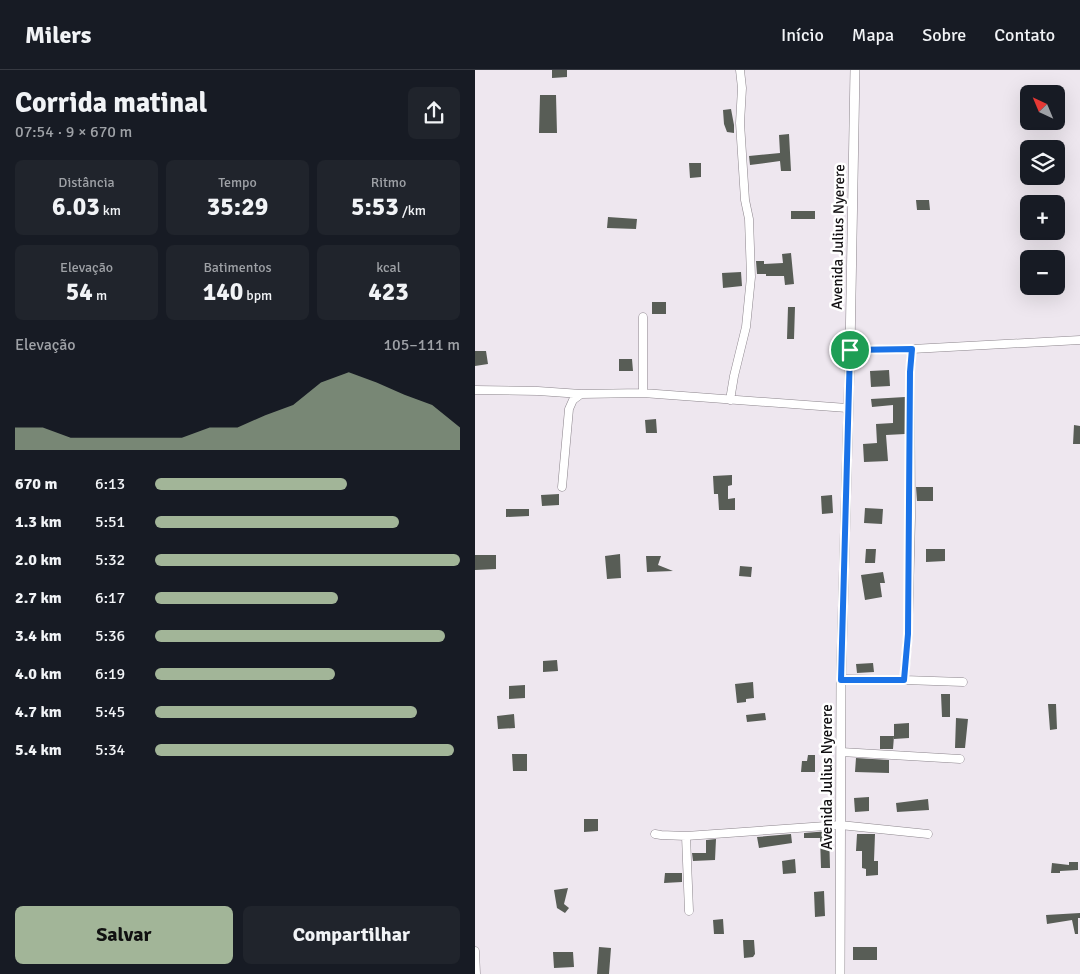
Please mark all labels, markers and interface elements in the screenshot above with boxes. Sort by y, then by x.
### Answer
text: Milers [25,20,92,50]
text: Início [781,24,824,46]
text: Mapa [852,24,894,46]
text: Sobre [922,24,966,46]
text: Contato [994,24,1055,46]
north arrow [1020,85,1065,130]
map controls [1020,85,1065,295]
text: Corrida matinal [15,86,207,120]
button: share [408,87,460,139]
text: 07:54 · 9 × 670 m [15,122,132,142]
button: layers [1020,140,1065,185]
street label: Avenida Julius Nyerere [828,164,848,310]
text: Distância [58,174,115,191]
text: Tempo [218,174,257,191]
text: Ritmo [371,174,406,191]
text: 6.03 [52,191,100,222]
text: 35:29 [207,191,268,222]
text: 5:53 [351,191,399,222]
button: + [1020,195,1065,240]
text: km [100,202,121,219]
text: /km [399,202,426,219]
button: − [1020,250,1065,295]
text: Elevação [60,259,113,276]
text: Batimentos [203,259,272,276]
text: kcal [376,259,401,276]
text: 54 [66,276,93,307]
text: 140 [203,276,243,307]
text: 423 [368,276,409,307]
text: m [93,287,107,304]
text: bpm [243,287,272,304]
pin [829,329,871,371]
text: Elevação [15,335,76,355]
text: 105–111 m [383,335,460,355]
icon: arrive [836,336,864,364]
text: 670 m [15,474,57,494]
text: 6:13 [95,474,125,494]
text: 1.3 km [15,512,62,532]
text: 5:51 [95,512,125,532]
text: 2.0 km [15,550,62,570]
text: 5:32 [95,550,125,570]
text: 2.7 km [15,588,62,608]
text: 6:17 [95,588,125,608]
text: 3.4 km [15,626,62,646]
text: 5:36 [95,626,125,646]
text: 4.0 km [15,664,62,684]
text: 6:19 [95,664,125,684]
text: 4.7 km [15,702,62,722]
text: 5:45 [95,702,125,722]
street label: Avenida Julius Nyerere [818,704,836,850]
text: 5.4 km [15,740,62,760]
text: 5:34 [95,740,125,760]
button: Salvar [15,906,233,964]
button: Compartilhar [243,906,460,964]

